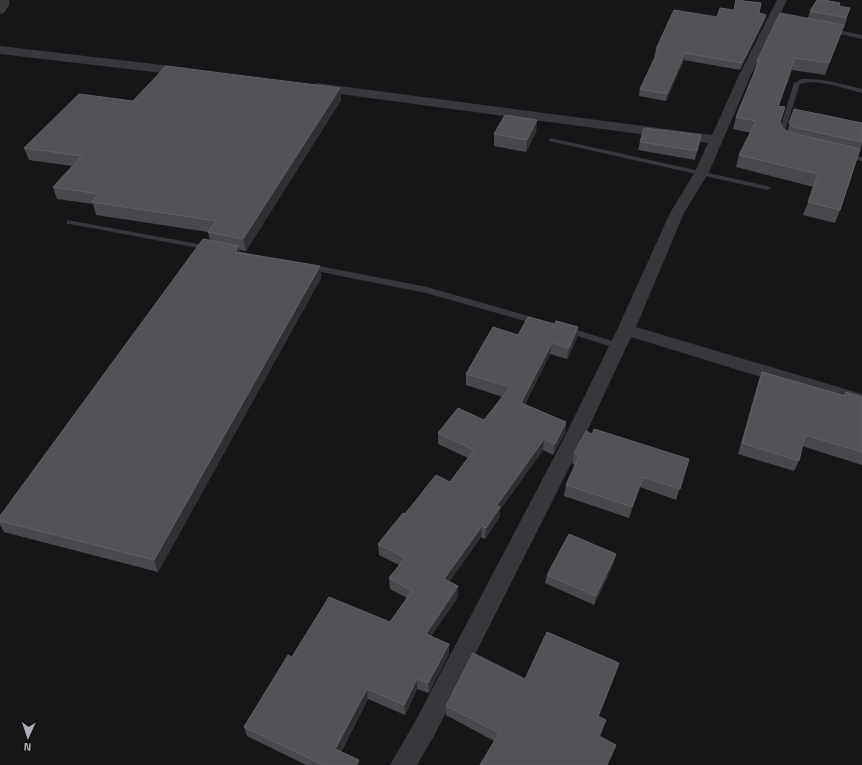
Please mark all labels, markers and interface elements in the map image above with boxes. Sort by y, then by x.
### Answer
north arrow [8,717,48,757]
text: N [23,739,32,755]

